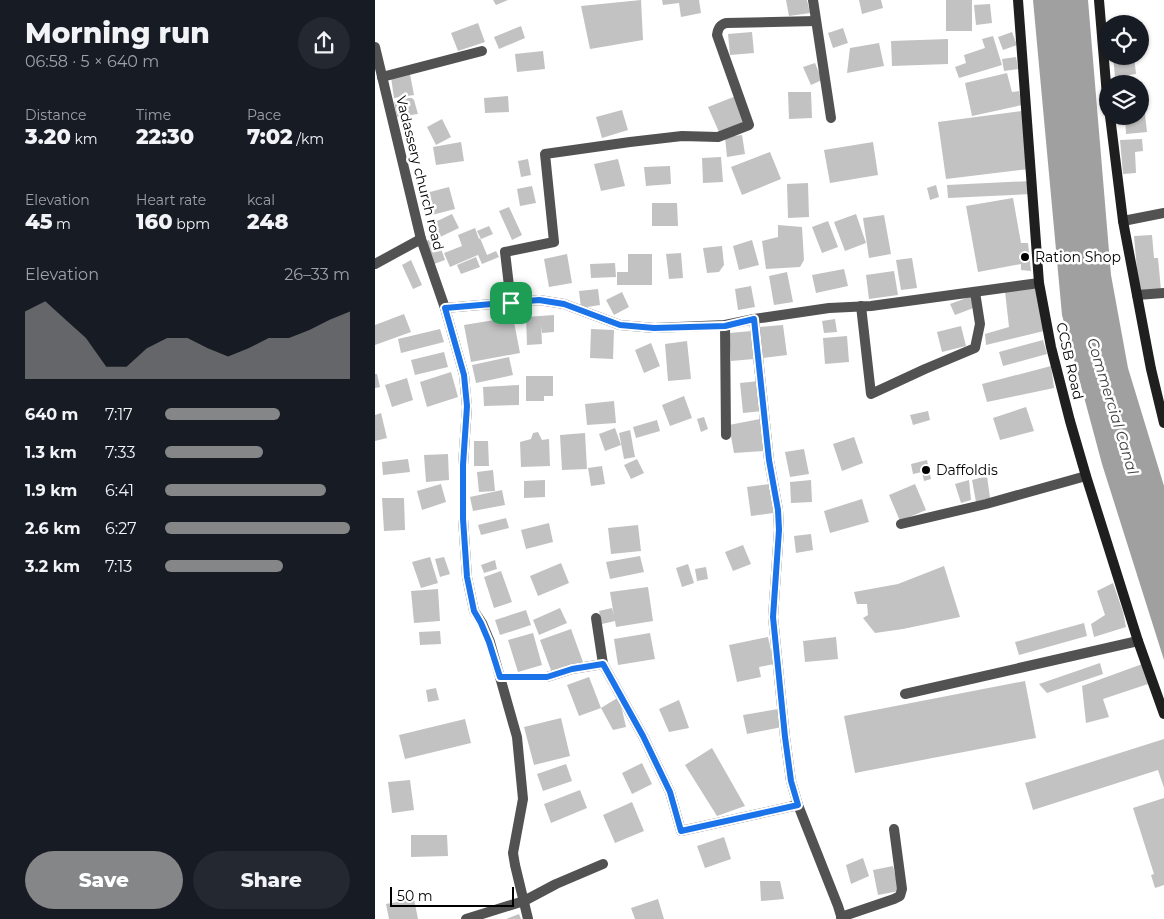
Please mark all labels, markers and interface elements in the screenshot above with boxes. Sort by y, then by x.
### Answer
map controls [1099,15,1149,125]
button: locate [1099,15,1149,65]
text: Morning run [25,16,210,50]
button: share [298,17,350,69]
text: 06:58 · 5 × 640 m [25,52,159,71]
button: layers [1099,75,1149,125]
street label: Vadassery church road [392,94,448,252]
text: Distance [25,106,87,124]
text: Time [136,106,171,124]
text: Pace [247,106,281,124]
text: 3.20 [25,124,71,149]
text: 22:30 [136,124,194,149]
text: 7:02 [247,124,293,149]
text: km [71,130,98,148]
text: /km [293,130,324,148]
text: Elevation [25,191,90,209]
text: Heart rate [136,191,206,209]
text: kcal [247,191,275,209]
text: 45 [25,209,52,234]
text: 160 [136,209,173,234]
text: 248 [247,209,288,234]
text: m [52,215,71,233]
text: bpm [173,215,210,233]
place label: Ration Shop [1035,248,1121,266]
marker: Ration Shop [1019,251,1031,263]
text: Elevation [25,265,99,284]
text: 26–33 m [284,265,350,284]
pin [490,282,532,324]
icon: arrive [497,289,525,317]
street label: CCSB Road [1052,321,1088,401]
water label: Commercial Canal [1083,335,1143,477]
text: 640 m [25,405,78,424]
text: 7:17 [105,405,133,424]
text: 1.3 km [25,443,77,462]
text: 7:33 [105,443,135,462]
place label: Daffoldis [936,461,998,479]
marker: Daffoldis [920,464,932,476]
text: 1.9 km [25,481,77,500]
text: 6:41 [105,481,134,500]
text: 2.6 km [25,519,81,538]
text: 6:27 [105,519,137,538]
text: 3.2 km [25,557,80,576]
text: 7:13 [105,557,132,576]
button: Save [25,851,183,909]
button: Share [193,851,350,909]
scale bar [390,884,514,907]
text: 50 m [397,887,433,905]

